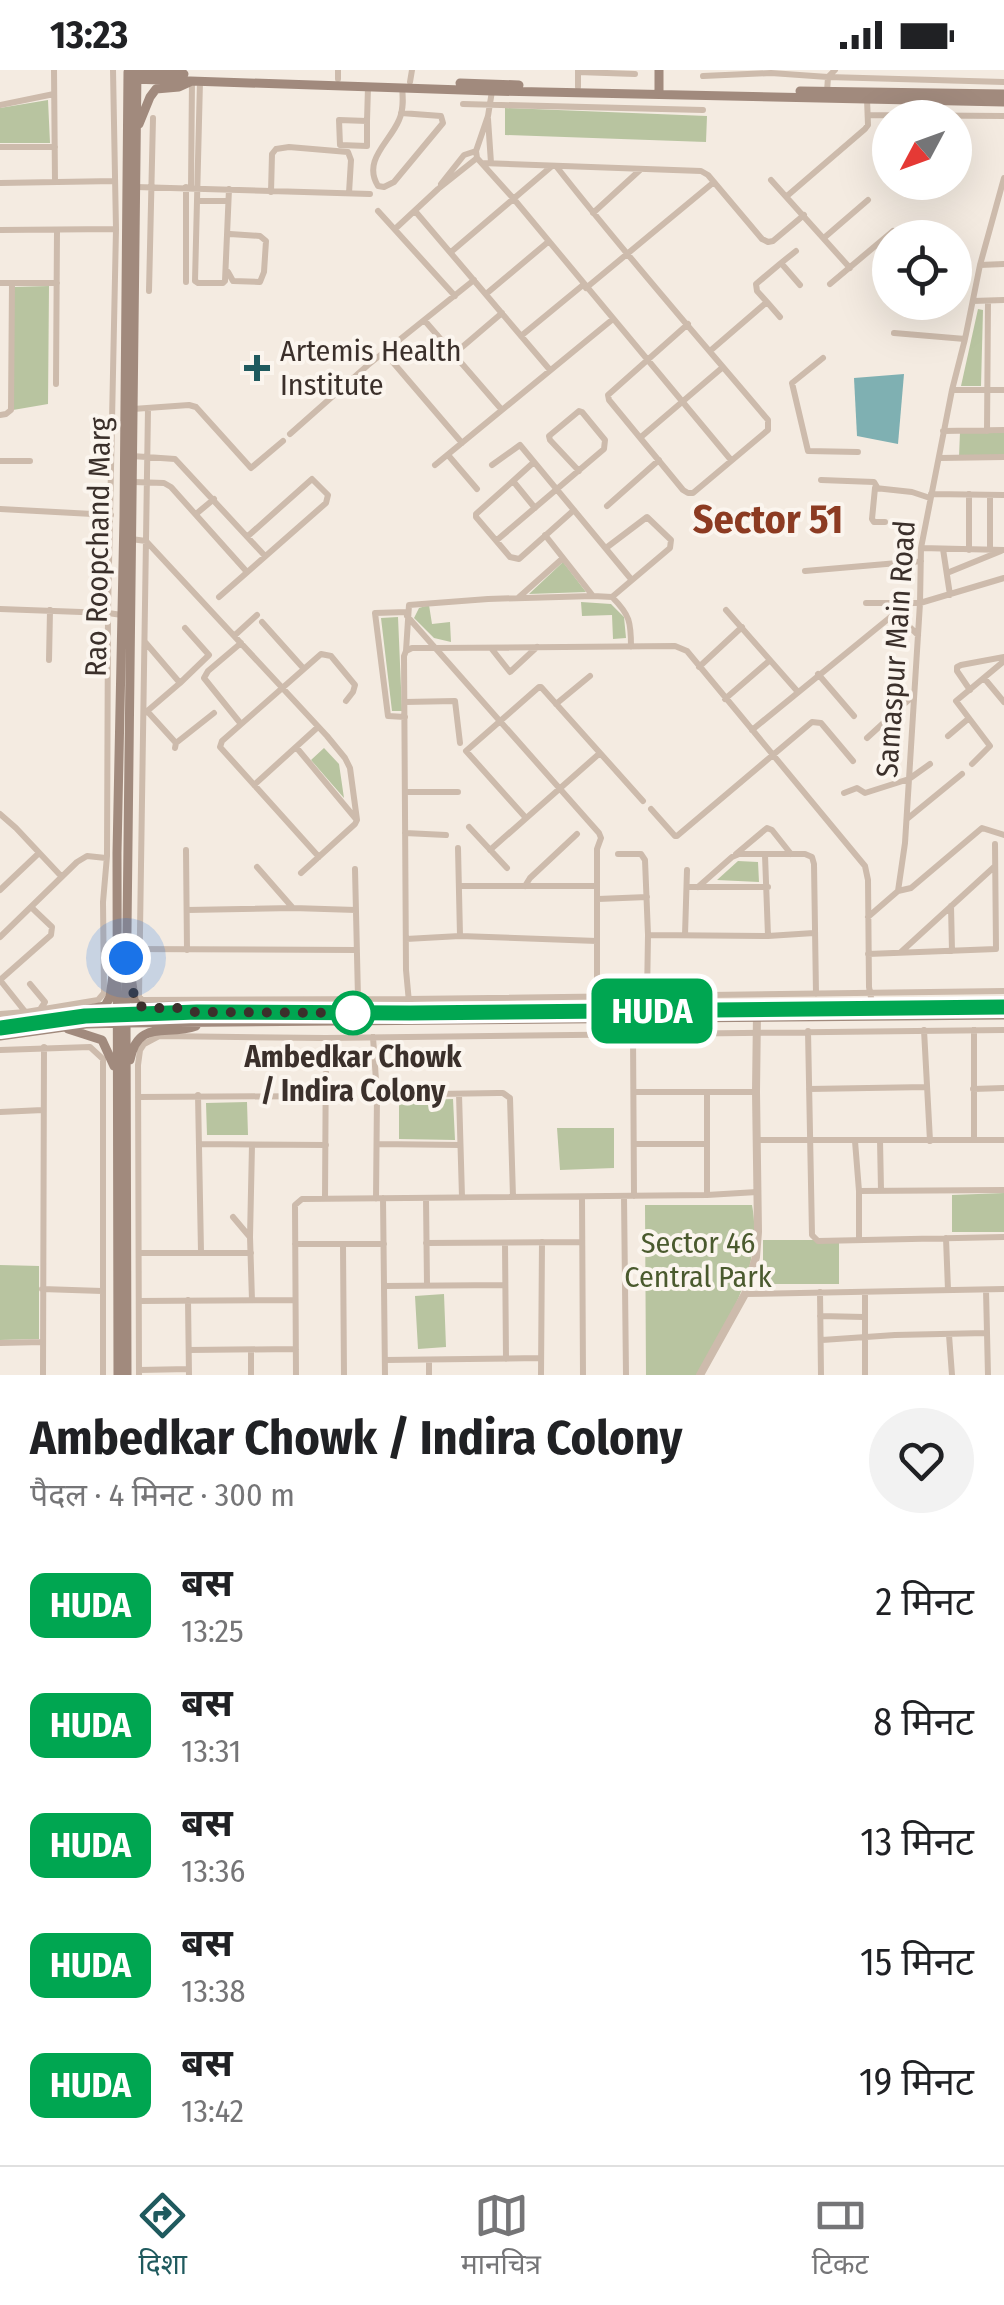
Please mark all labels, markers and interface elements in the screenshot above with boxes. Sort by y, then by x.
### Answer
text: 13:23 [50,12,128,58]
north arrow [872,100,972,200]
map controls [872,100,972,320]
button: locate [872,220,972,320]
place label: Artemis Health Institute [280,333,462,403]
marker: Artemis Health Institute [244,355,270,381]
street label: Rao Roopchand Marg [78,416,118,677]
district label: Sector 51 [693,496,843,544]
street label: Samaspur Main Road [869,519,923,779]
your location [101,933,151,983]
line badge: HUDA [582,978,722,1044]
text: HUDA [611,990,693,1032]
marker: Ambedkar Chowk / Indira Colony [332,992,374,1034]
place label: Ambedkar Chowk / Indira Colony [243,1039,462,1109]
park label: Sector 46 Central Park [624,1225,772,1295]
button: heart [869,1408,974,1513]
text: Ambedkar Chowk / Indira Colony [30,1409,682,1467]
text: पैदल · 4 मिनट · 300 m [30,1476,295,1514]
text: बस [181,1560,233,1606]
text: 2 मिनट [876,1579,974,1625]
text: HUDA [50,1584,131,1626]
text: 13:25 [181,1612,244,1650]
text: बस [181,1680,233,1726]
text: 8 मिनट [873,1699,974,1745]
text: HUDA [50,1704,131,1746]
text: 13:31 [181,1732,241,1770]
text: बस [181,1800,233,1846]
text: 13 मिनट [860,1819,974,1865]
text: HUDA [50,1824,131,1866]
text: 13:36 [181,1852,245,1890]
text: बस [181,1920,233,1966]
text: 15 मिनट [860,1939,974,1985]
text: HUDA [50,1944,131,1986]
text: 13:38 [181,1972,246,2010]
text: बस [181,2040,233,2086]
text: 19 मिनट [859,2059,974,2105]
text: HUDA [50,2064,131,2106]
text: 13:42 [181,2092,244,2130]
tab: दिशा [135,2188,190,2285]
tab: मानचित्र [461,2188,541,2285]
tab: टिकट [812,2188,869,2285]

